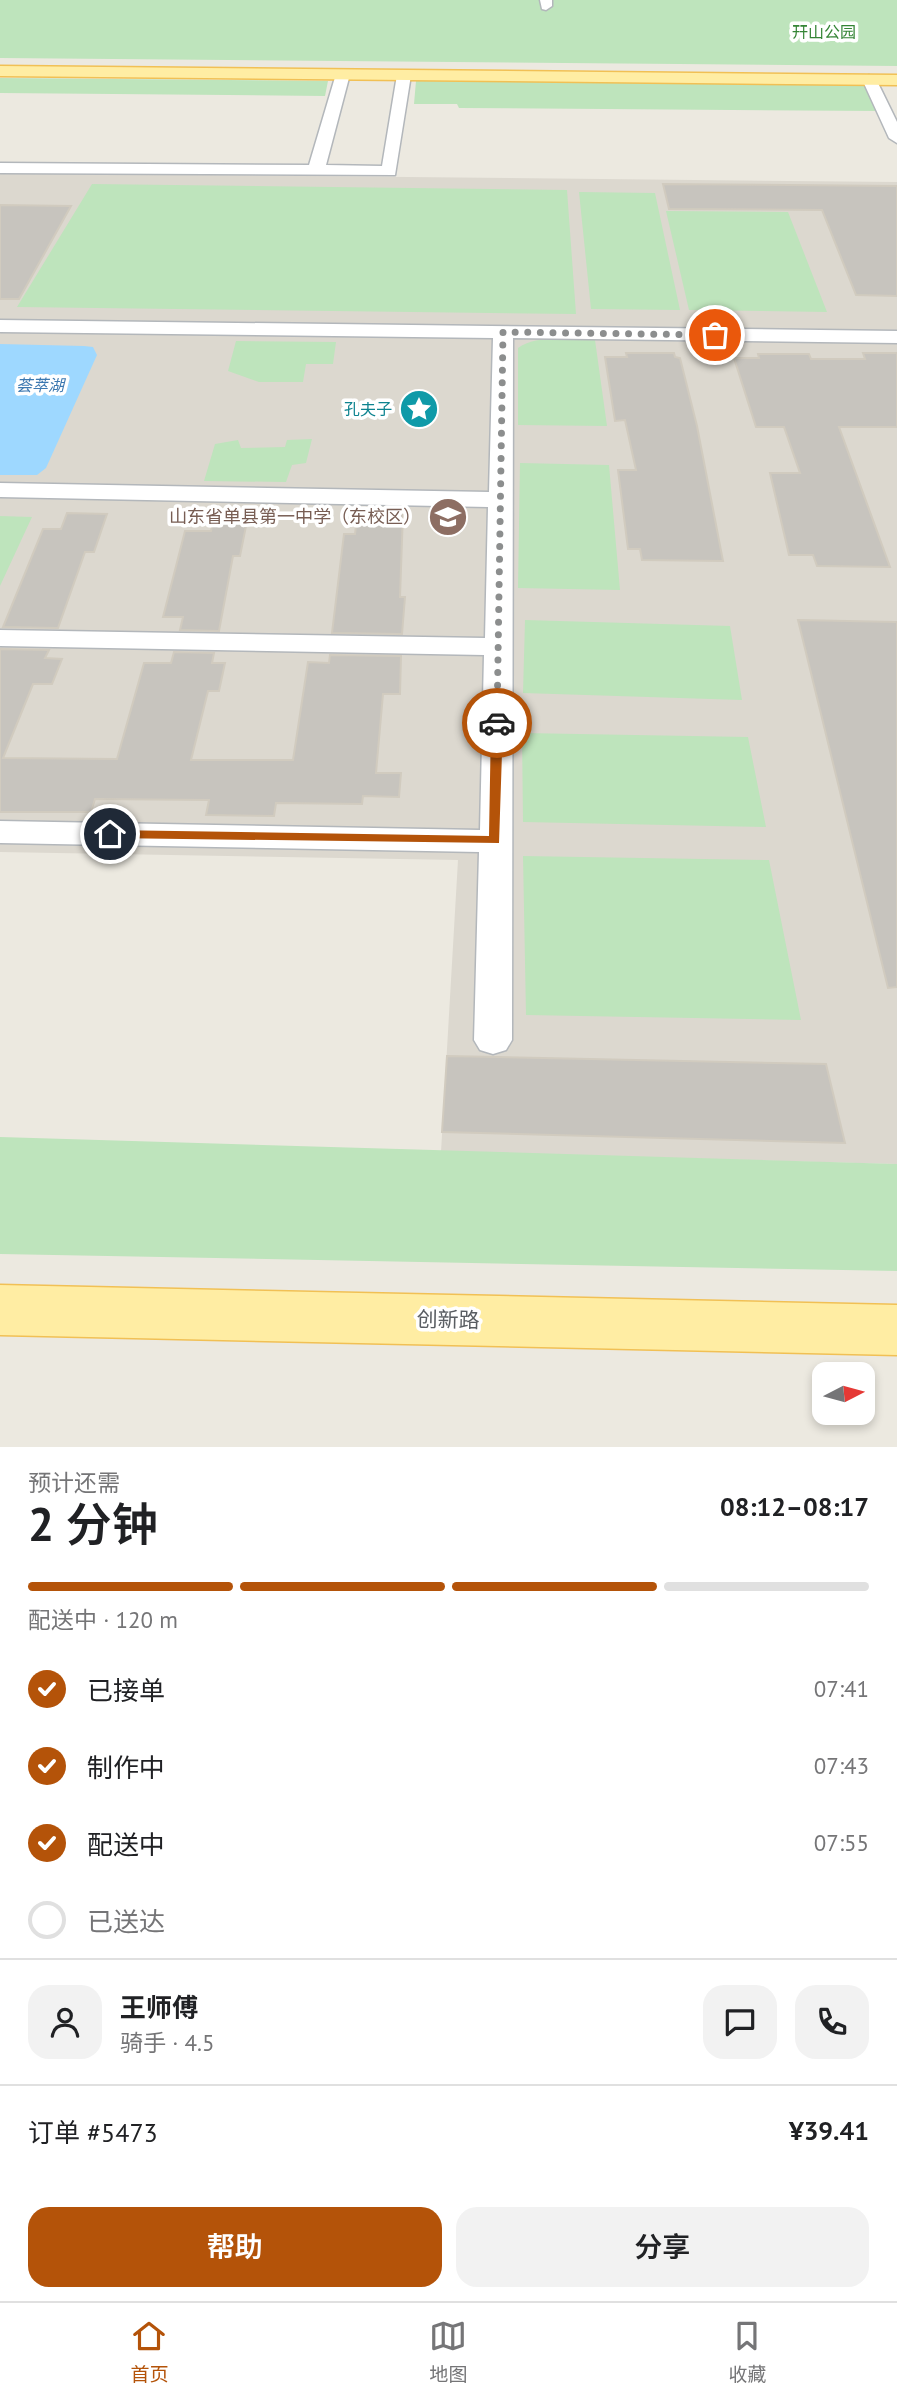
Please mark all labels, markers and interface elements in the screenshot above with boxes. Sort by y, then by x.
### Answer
park label: 幵山公园 [792,22,856,42]
pin [685,305,745,365]
icon: bag [696,316,734,354]
water label: 荟萃湖 [16,375,67,395]
place icon: 孔夫子 [398,388,440,430]
place label: 孔夫子 [344,399,392,419]
school or university icon: 山东省单县第一中学（东校区） [427,496,469,538]
place label: 山东省单县第一中学（东校区） [169,505,421,528]
courier [462,688,532,758]
icon: car [478,704,516,742]
pin [80,804,140,864]
icon: home [91,815,129,853]
street label: 创新路 [416,1305,480,1334]
north arrow [812,1362,875,1424]
map controls [812,1362,875,1425]
text: 预计还需 [28,1468,120,1497]
text: 08:12–08:17 [720,1490,869,1523]
text: 2 分钟 [28,1494,158,1554]
text: 配送中 · 120 m [28,1605,178,1634]
icon: check [28,1670,66,1708]
text: 已接单 [87,1674,165,1707]
text: 07:41 [814,1674,869,1703]
icon: check [28,1747,66,1785]
text: 制作中 [87,1751,165,1784]
text: 07:43 [814,1751,869,1780]
icon: check [28,1824,66,1862]
text: 配送中 [87,1828,165,1861]
text: 07:55 [814,1828,869,1857]
text: 已送达 [87,1905,165,1938]
button: person [28,1985,102,2059]
button: chat [703,1985,777,2059]
button: phone [795,1985,869,2059]
text: 王师傅 [120,1991,198,2024]
text: 骑手 · 4.5 [120,2028,214,2057]
text: ¥39.41 [789,2114,869,2147]
text: 订单 #5473 [28,2116,158,2149]
button: 帮助 [28,2207,442,2287]
button: 分享 [456,2207,869,2287]
tab: 首页 [130,2317,169,2386]
tab: 地图 [429,2317,468,2386]
tab: 收藏 [728,2317,767,2386]

